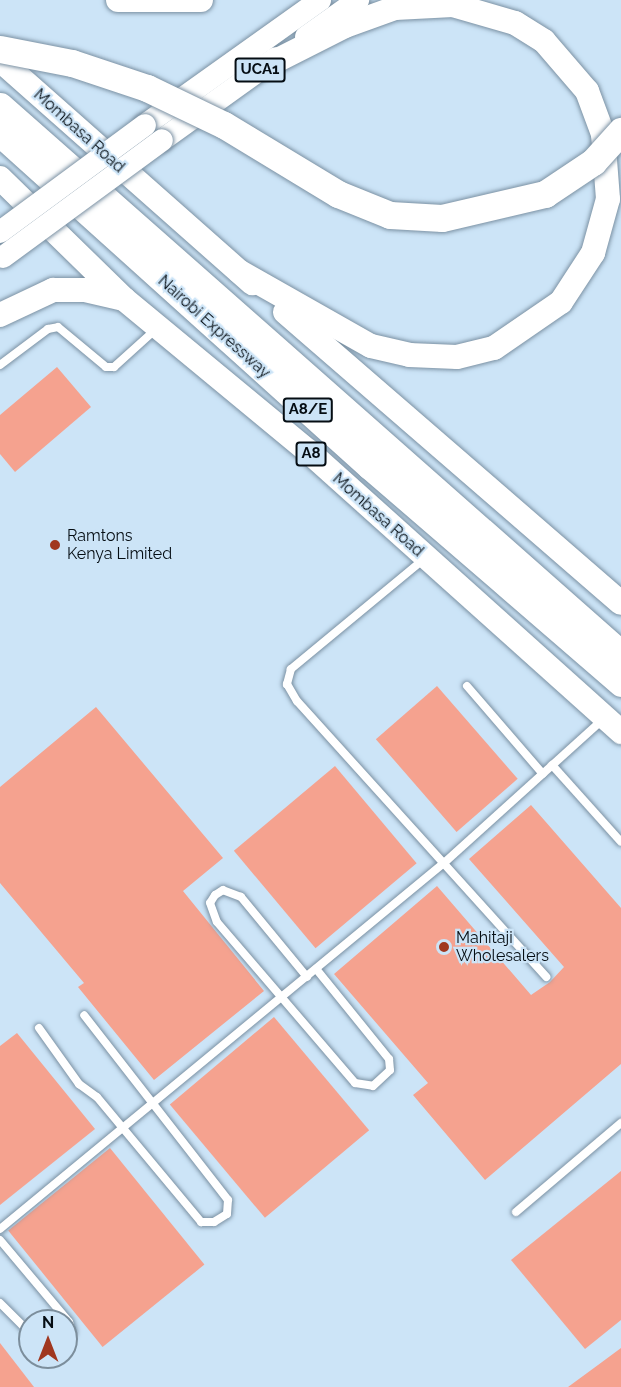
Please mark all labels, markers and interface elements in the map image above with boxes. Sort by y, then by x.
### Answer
road number: UCA1 [234,58,286,82]
street label: Mombasa Road [30,85,128,177]
street label: Nairobi Expressway [154,272,274,382]
road number: A8/E [282,398,334,422]
road number: A8 [294,442,328,466]
street label: Mombasa Road [329,469,427,561]
place label: Ramtons Kenya Limited [67,526,172,564]
marker: Ramtons Kenya Limited [48,538,62,552]
place label: Mahitaji Wholesalers [456,928,549,966]
marker: Mahitaji Wholesalers [437,940,451,954]
north arrow [18,1309,78,1369]
text: N [42,1313,54,1332]

